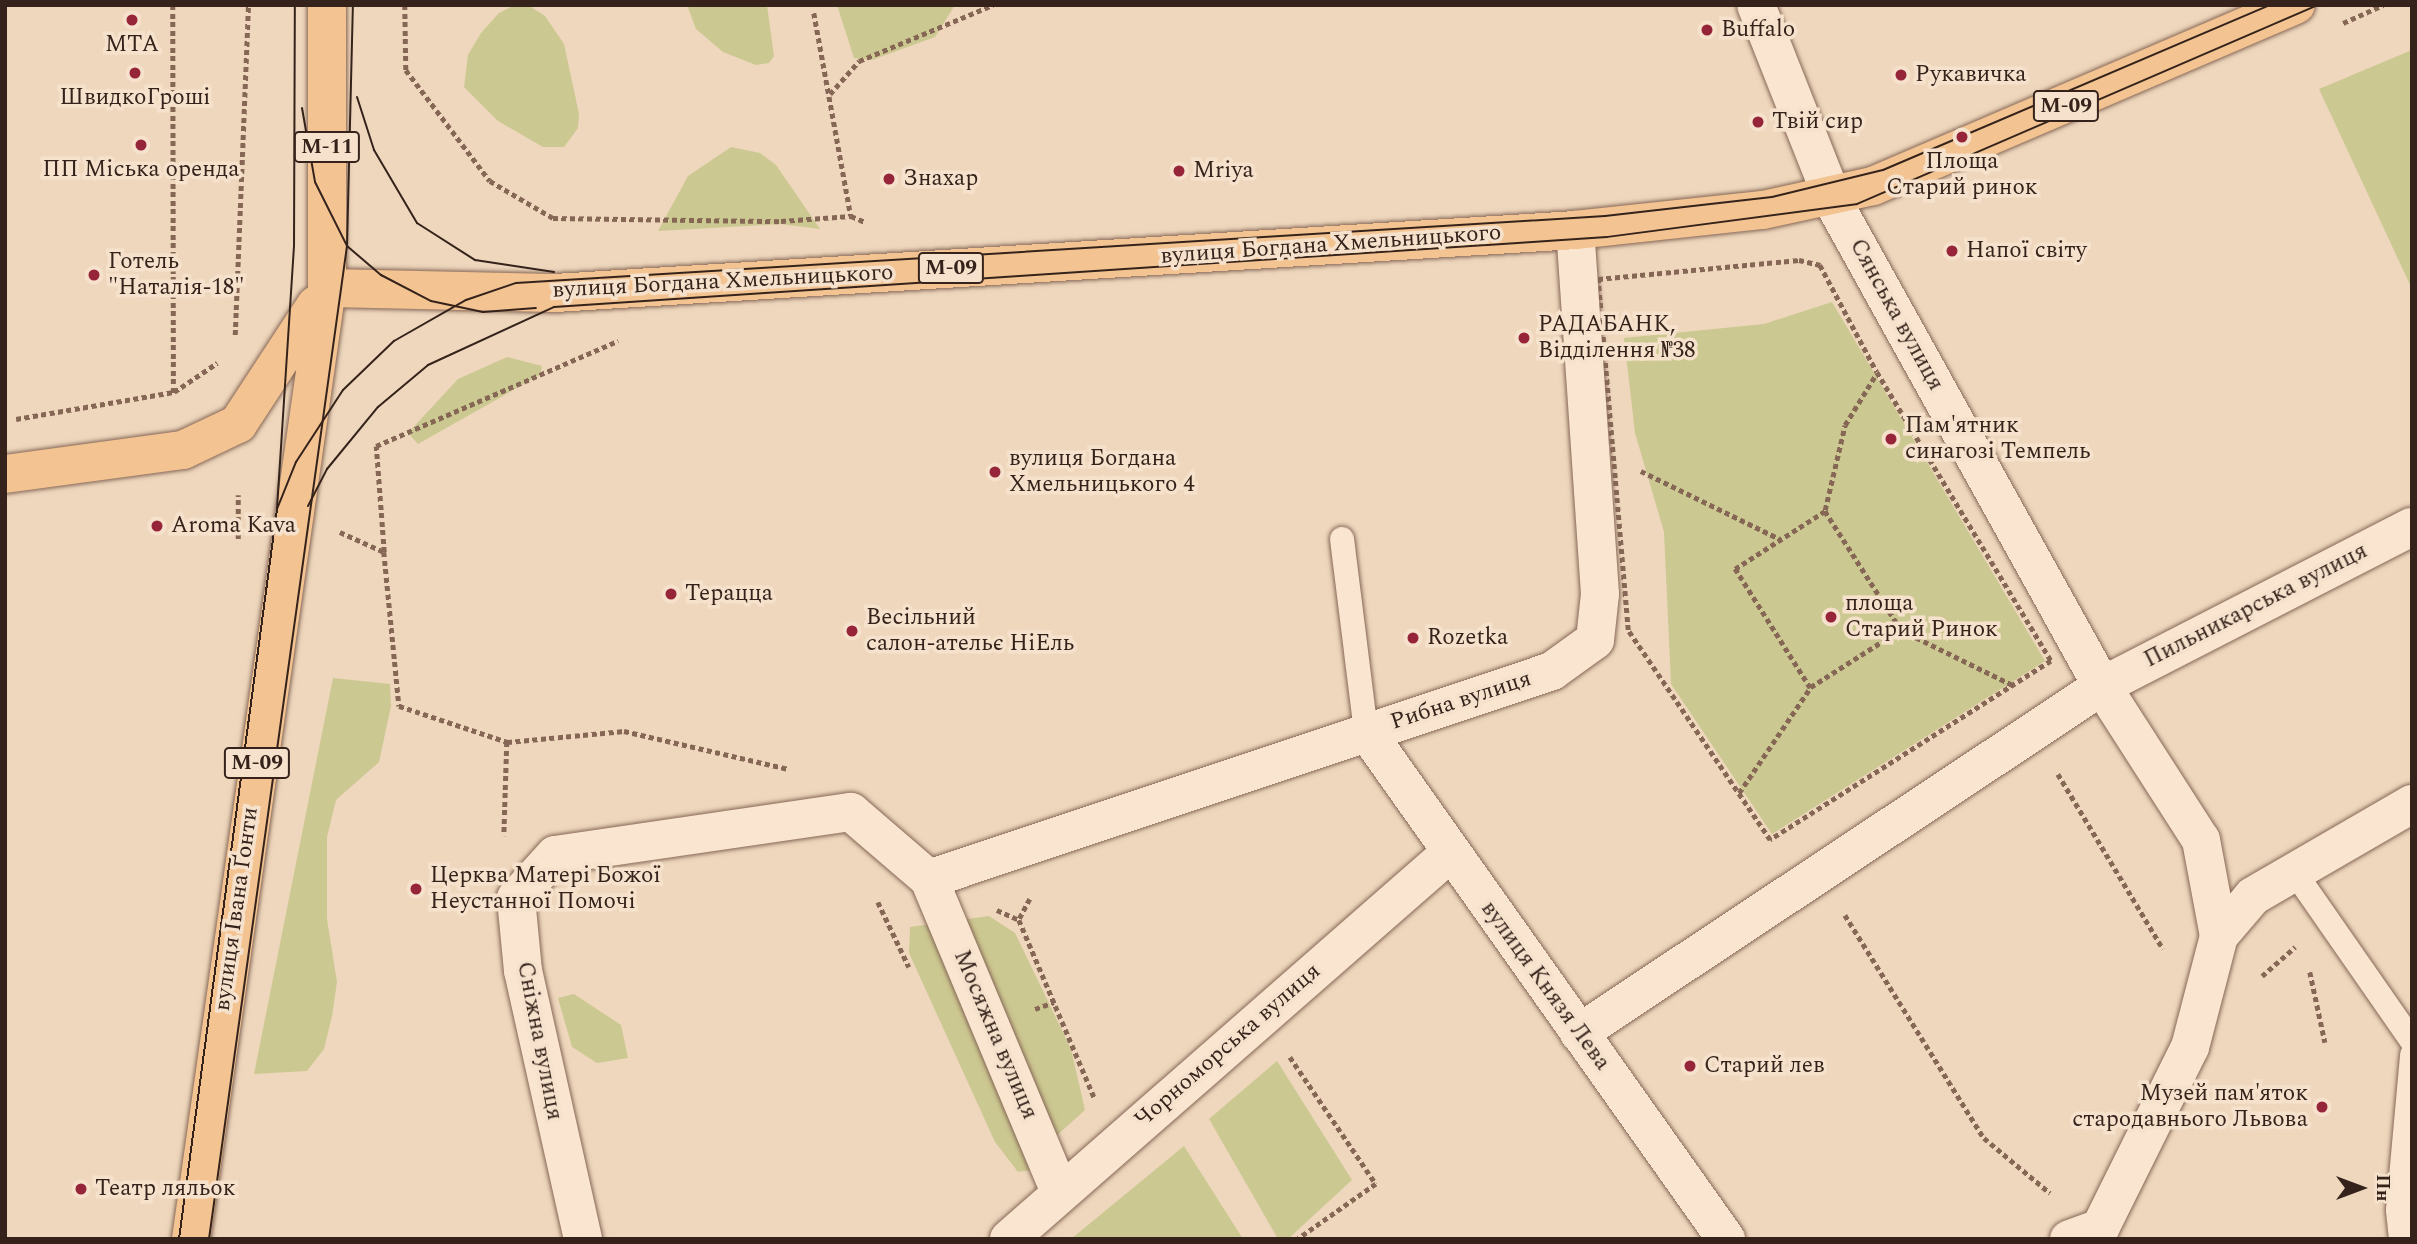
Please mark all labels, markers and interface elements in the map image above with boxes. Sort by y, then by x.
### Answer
marker: МТА [124,12,140,28]
place label: Buffalo [1721,16,1795,44]
marker: Buffalo [1699,22,1715,38]
place label: МТА [105,31,159,59]
place label: Рукавичка [1915,61,2026,89]
marker: ШвидкоГроші [127,65,143,81]
marker: Рукавичка [1893,67,1909,83]
place label: ШвидкоГроші [60,84,210,112]
road number: М-09 [2033,88,2099,124]
place label: Твій сир [1772,108,1863,136]
marker: Твій сир [1750,114,1766,130]
marker: Площа Старий ринок [1954,129,1970,145]
road number: М-11 [294,130,360,164]
marker: ПП Міська оренда [133,137,149,153]
place label: Площа Старий ринок [1886,148,2038,202]
place label: ПП Міська оренда [43,156,239,184]
place label: Mriya [1193,157,1254,185]
marker: Mriya [1171,163,1187,179]
place label: Знахар [903,165,978,193]
marker: Знахар [881,171,897,187]
street label: вулиця Богдана Хмельницького [1160,219,1502,271]
street label: Сянська вулиця [1843,234,1949,396]
place label: Напої світу [1966,237,2087,265]
marker: Напої світу [1944,243,1960,259]
place label: Готель "Наталія-18" [108,248,245,302]
road number: М-09 [918,250,984,286]
street label: вулиця Богдана Хмельницького [552,259,894,305]
marker: Готель "Наталія-18" [86,267,102,283]
place label: РАДАБАНК, Відділення №38 [1538,311,1696,365]
marker: РАДАБАНК, Відділення №38 [1516,330,1532,346]
place label: Пам'ятник синагозі Темпель [1905,412,2091,466]
marker: Пам'ятник синагозі Темпель [1883,431,1899,447]
place label: вулиця Богдана Хмельницького 4 [1009,445,1195,499]
marker: вулиця Богдана Хмельницького 4 [987,464,1003,480]
place label: Aroma Kava [171,512,296,540]
marker: Aroma Kava [149,518,165,534]
street label: Пильникарська вулиця [2140,538,2372,674]
place label: Терацца [685,580,773,608]
marker: Терацца [663,586,679,602]
place label: площа Старий Ринок [1845,590,1998,644]
place label: Весільний салон-ательє НіЕль [866,604,1074,658]
marker: площа Старий Ринок [1823,609,1839,625]
marker: Весільний салон-ательє НіЕль [844,623,860,639]
place label: Rozetka [1427,624,1508,652]
marker: Rozetka [1405,630,1421,646]
street label: Рибна вулиця [1387,665,1535,737]
road number: М-09 [224,746,290,780]
street label: вулиця Івана Ґонти [209,805,265,1013]
place label: Церква Матері Божої Неустанної Помочі [430,862,661,916]
marker: Церква Матері Божої Неустанної Помочі [408,881,424,897]
street label: вулиця Князя Лева [1474,896,1616,1076]
street label: Мосяжна вулиця [947,946,1043,1124]
street label: Чорноморська вулиця [1130,958,1326,1134]
street label: Сніжна вулиця [510,959,568,1123]
place label: Старий лев [1704,1052,1824,1080]
marker: Старий лев [1682,1058,1698,1074]
place label: Музей пам'яток стародавнього Львова [2072,1080,2308,1134]
marker: Музей пам'яток стародавнього Львова [2314,1099,2330,1115]
north arrow [2326,1153,2396,1223]
text: Пн [2368,1174,2397,1202]
place label: Театр ляльок [95,1175,235,1203]
marker: Театр ляльок [73,1181,89,1197]

